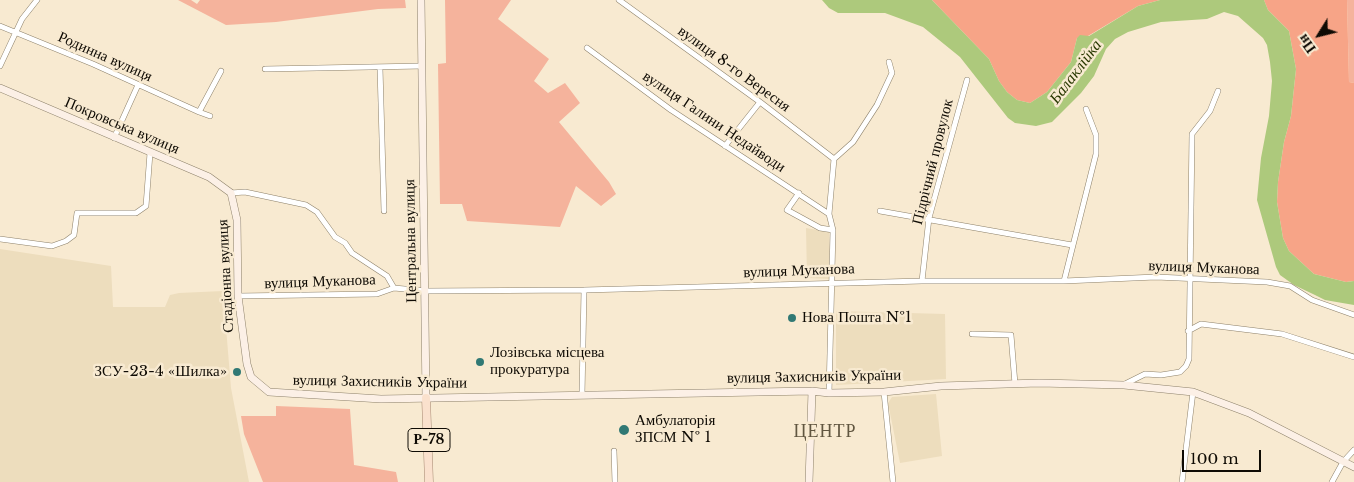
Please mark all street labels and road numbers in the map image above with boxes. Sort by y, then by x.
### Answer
street label: вулиця 8-го Вересня [674,22,794,116]
street label: Родинна вулиця [55,28,155,86]
street label: вулиця Галини Недайводи [639,67,789,177]
street label: Покровська вулиця [62,94,182,158]
street label: Підрічний провулок [909,97,957,227]
street label: Центральна вулиця [401,179,421,303]
street label: Стадіонна вулиця [214,219,238,333]
street label: вулиця Муканова [1148,257,1260,279]
street label: вулиця Муканова [743,260,855,282]
street label: вулиця Муканова [264,271,376,293]
street label: вулиця Захисників України [727,366,901,388]
street label: вулиця Захисників України [293,371,467,393]
road number: Р-78 [408,428,450,452]

